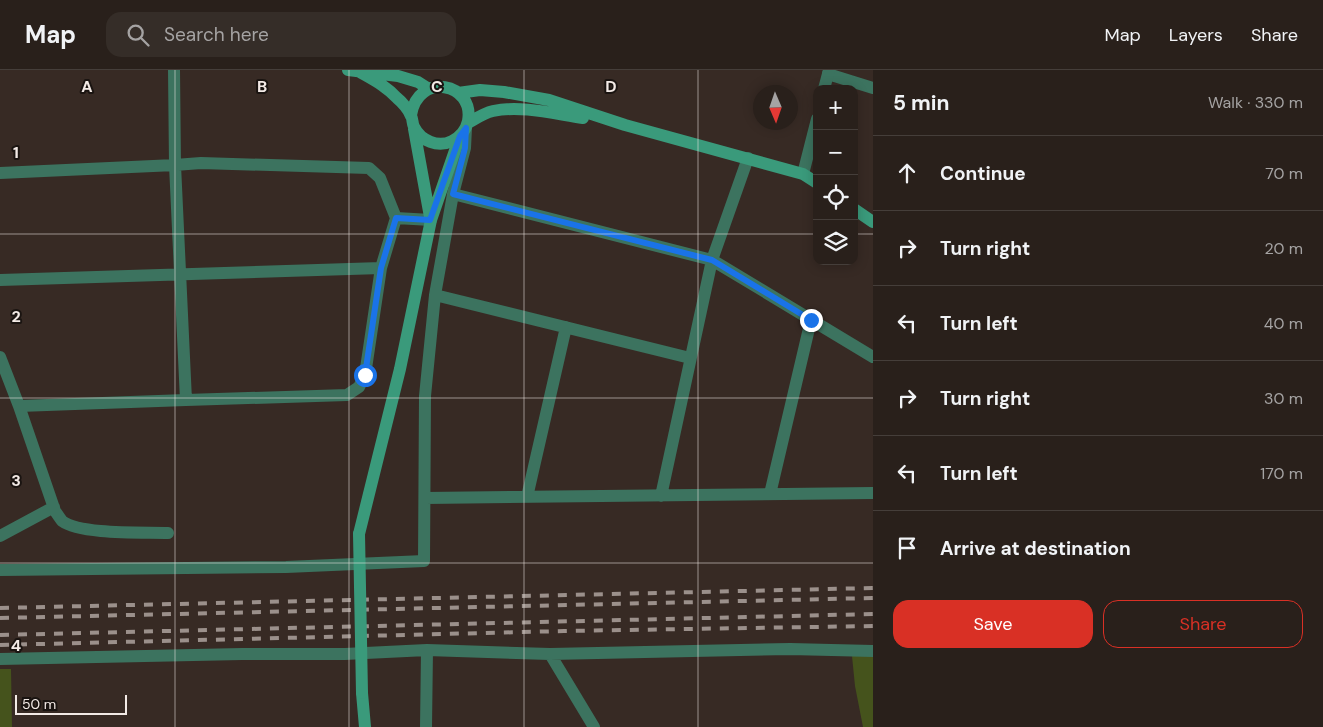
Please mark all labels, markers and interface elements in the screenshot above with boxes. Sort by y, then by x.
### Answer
search box [106,12,456,57]
text: Map [25,19,76,50]
icon: search [124,21,152,49]
text: Search here [164,22,269,47]
text: Map [1105,23,1141,47]
text: Layers [1169,23,1223,47]
text: Share [1251,23,1298,47]
text: A [81,76,93,97]
text: B [257,76,267,97]
text: C [431,76,443,97]
text: D [605,76,617,97]
north arrow [753,85,798,130]
map controls [813,85,858,265]
button: + [813,85,858,130]
text: 5 min [893,89,949,117]
text: Walk · 330 m [1208,92,1303,113]
button: − [813,130,858,175]
text: 1 [13,142,19,163]
icon: ahead [893,159,921,187]
text: Continue [940,161,1026,186]
text: 70 m [1265,163,1303,184]
button: locate [813,175,858,220]
button: layers [813,220,858,265]
icon: right [893,234,921,262]
text: Turn right [940,236,1030,261]
text: 20 m [1264,238,1303,259]
text: 2 [11,306,21,327]
route end [800,309,823,332]
icon: left [893,309,921,337]
text: Turn left [940,311,1018,336]
text: 40 m [1264,313,1303,334]
route start [354,364,377,387]
icon: right [893,384,921,412]
text: Turn right [940,386,1030,411]
text: 30 m [1264,388,1303,409]
icon: left [893,459,921,487]
text: Turn left [940,461,1018,486]
text: 170 m [1260,463,1303,484]
text: 3 [11,470,21,491]
icon: arrive [893,534,921,562]
text: Arrive at destination [940,536,1131,561]
button: Save [893,600,1093,648]
button: Share [1103,600,1303,648]
text: 4 [11,635,21,656]
scale bar [15,692,128,715]
text: 50 m [22,695,56,713]

